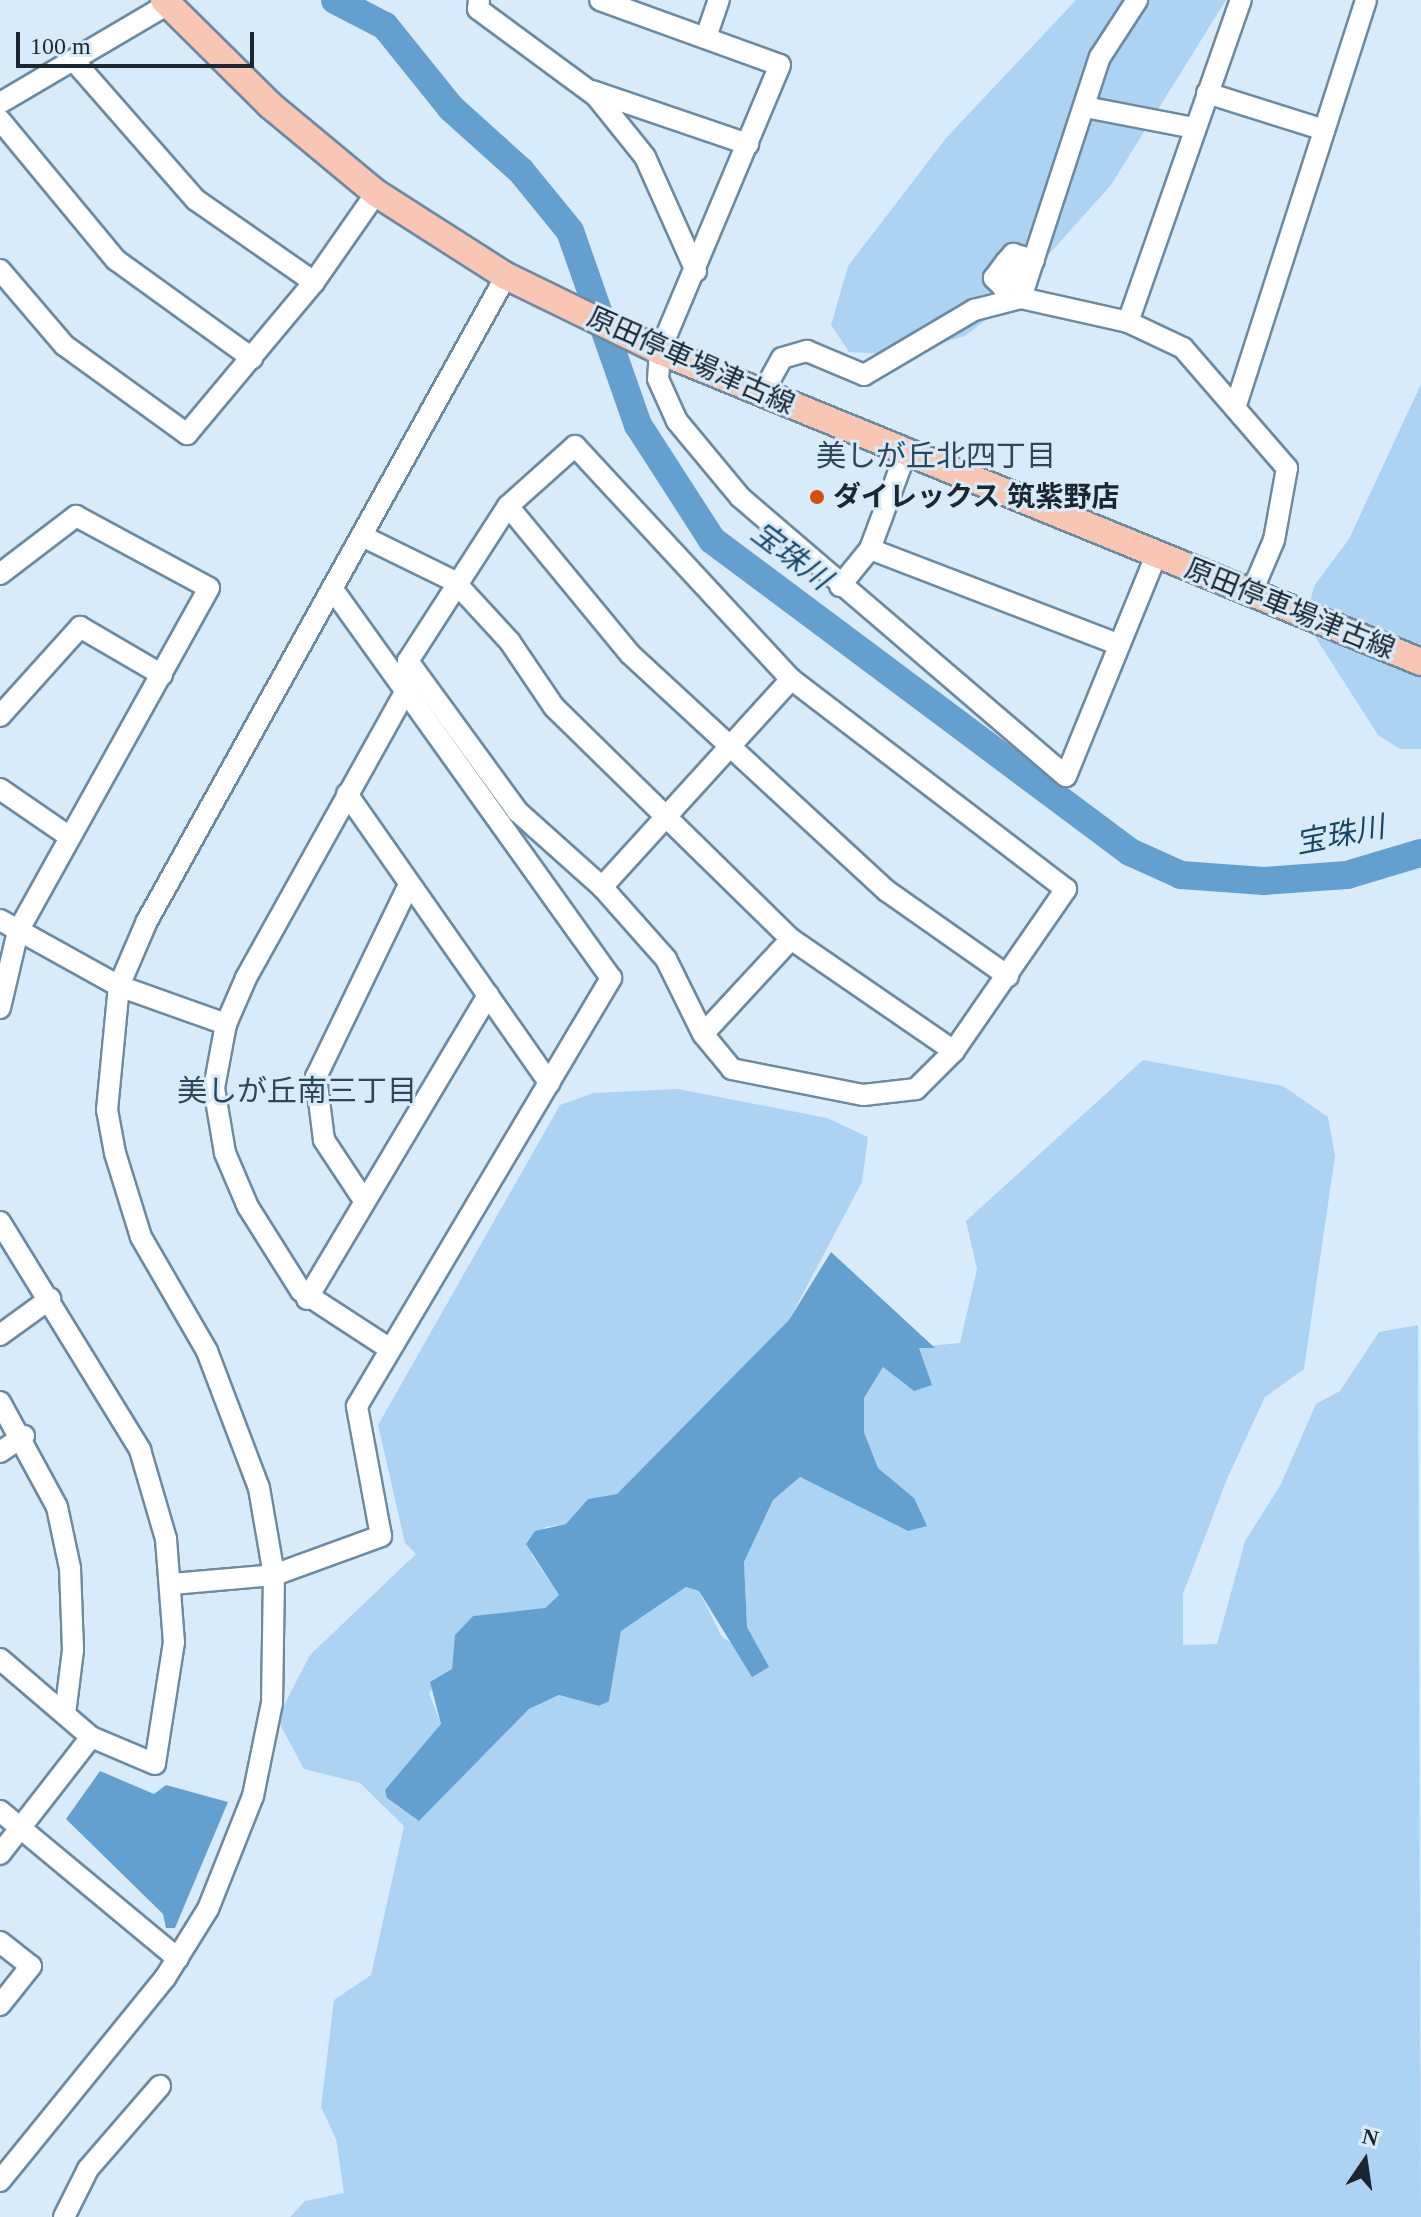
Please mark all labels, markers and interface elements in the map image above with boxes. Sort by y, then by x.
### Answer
scale bar [20,16,258,66]
text: 100 m [30,33,91,59]
street label: 原田停車場津古線 [582,300,800,422]
district label: 美しが丘北四丁目 [816,438,1056,474]
place label: ダイレックス 筑紫野店 [833,480,1120,514]
marker: ダイレックス 筑紫野店 [808,488,826,506]
water label: 宝珠川 [744,515,838,597]
street label: 原田停車場津古線 [1180,551,1400,667]
water label: 宝珠川 [1292,809,1388,861]
district label: 美しが丘南三丁目 [177,1073,417,1109]
north arrow [1325,2121,1405,2201]
text: N [1360,2123,1381,2151]

